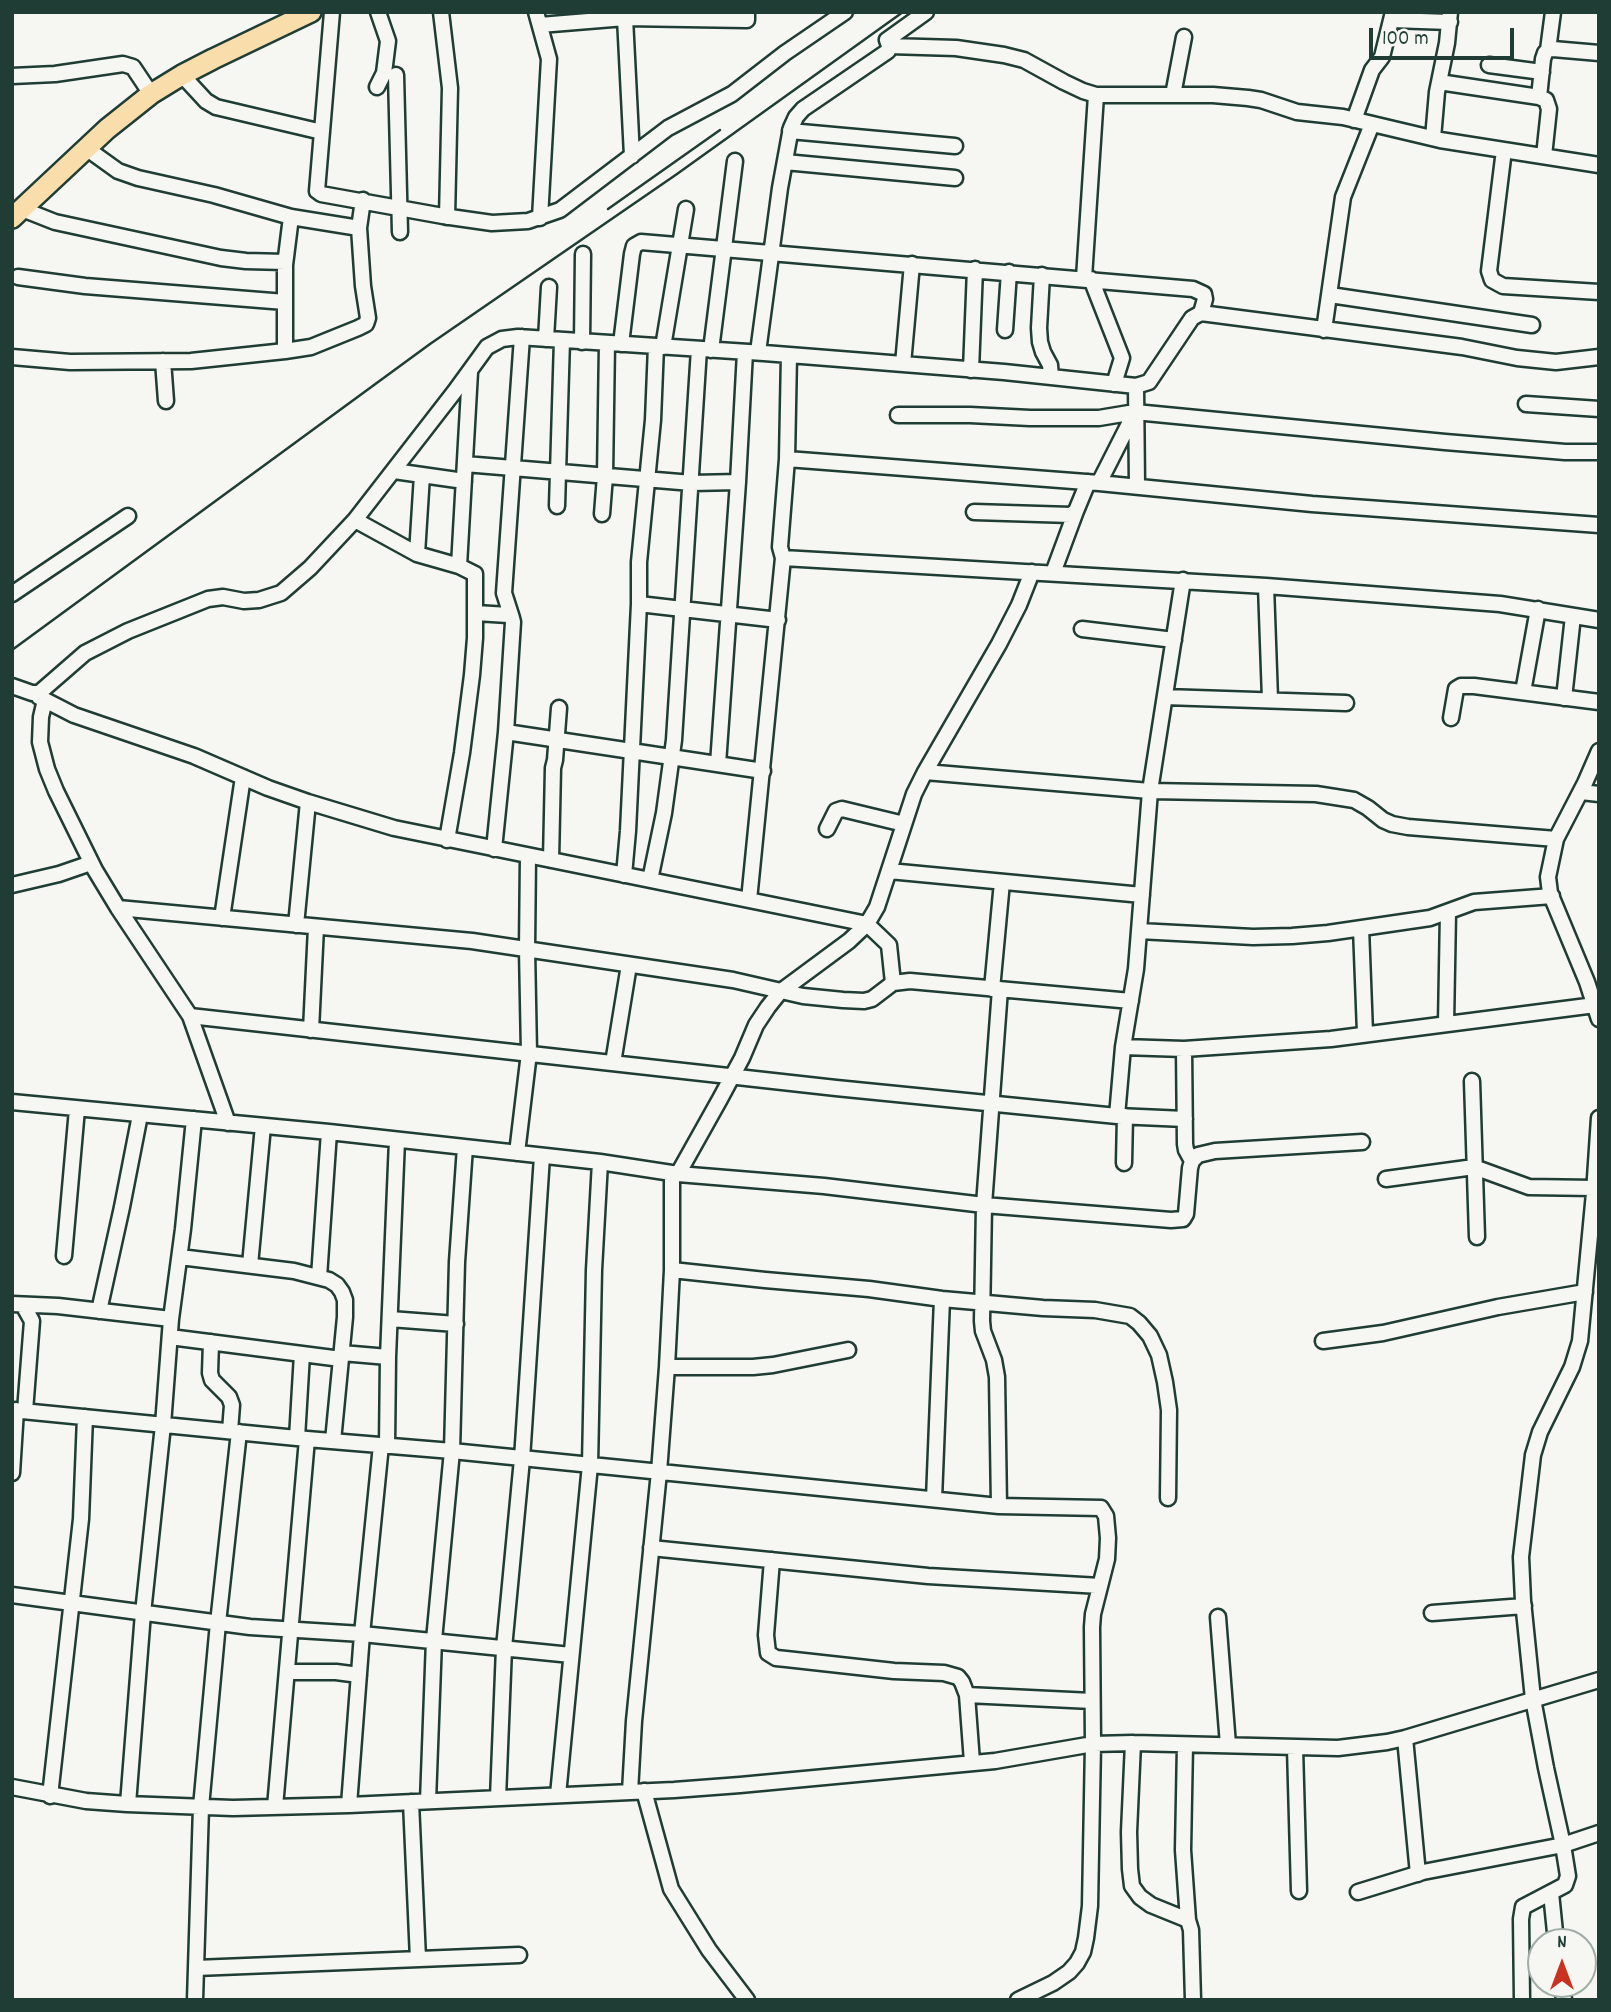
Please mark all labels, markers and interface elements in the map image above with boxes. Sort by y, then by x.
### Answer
scale bar [1373,14,1518,58]
text: 100 m [1382,25,1429,55]
north arrow [1527,1928,1597,1998]
text: N [1557,1930,1567,1957]

